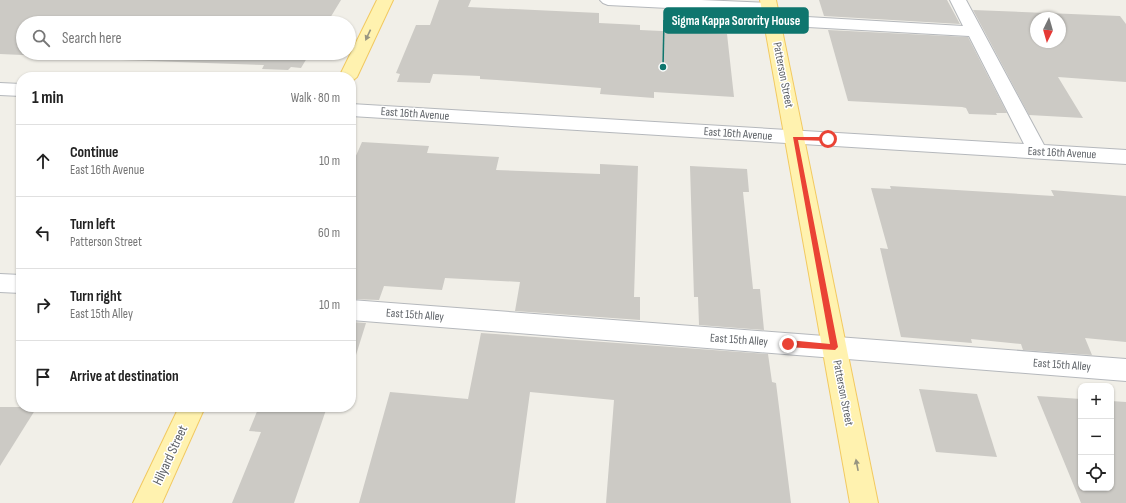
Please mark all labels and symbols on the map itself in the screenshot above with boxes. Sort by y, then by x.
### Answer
callout: Sigma Kappa Sorority House [664,8,808,33]
north arrow [1030,12,1066,48]
text: Sigma Kappa Sorority House [672,13,801,29]
one-way arrow [365,29,371,41]
street label: Patterson Street [769,41,797,109]
street label: East 16th Avenue [380,104,450,124]
street label: East 16th Avenue [703,124,773,144]
route start [819,130,837,148]
street label: East 16th Avenue [1027,144,1097,162]
street label: East 15th Alley [385,305,445,325]
street label: East 15th Alley [709,330,769,350]
route end [779,335,797,353]
street label: East 15th Alley [1032,355,1092,375]
street label: Patterson Street [829,359,857,427]
street label: Hilyard Street [149,422,191,488]
one-way arrow [853,459,859,471]

